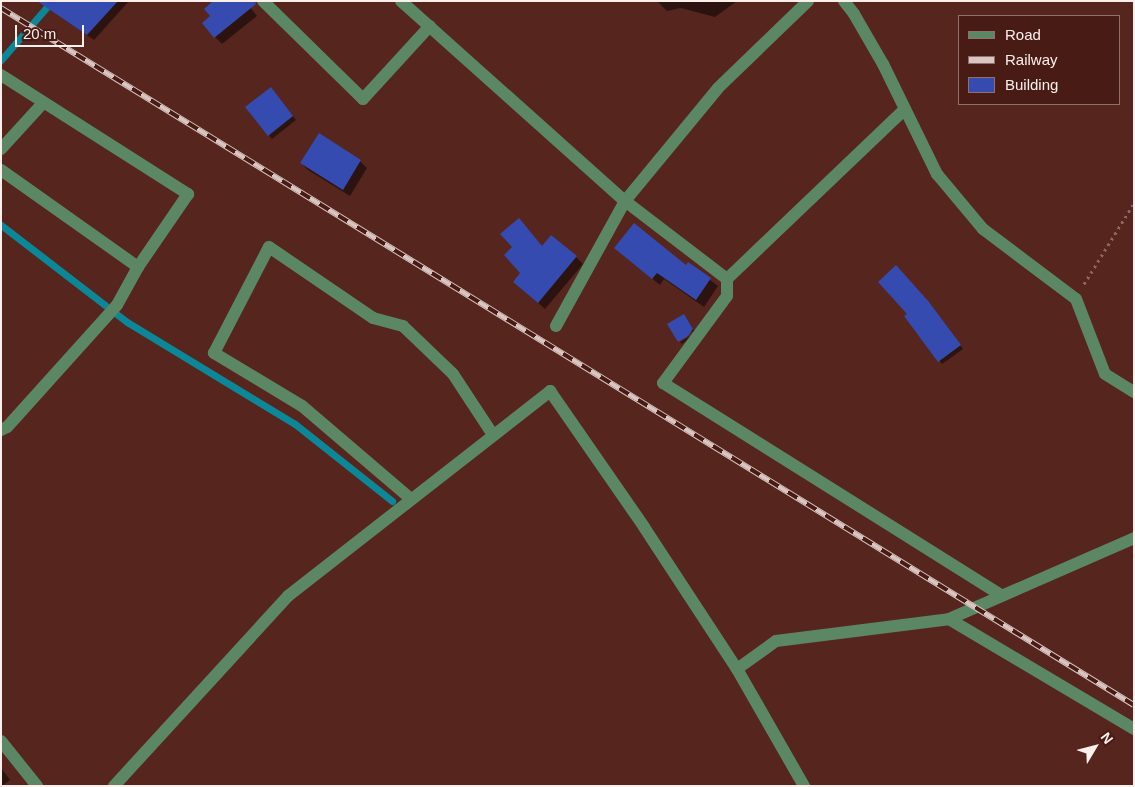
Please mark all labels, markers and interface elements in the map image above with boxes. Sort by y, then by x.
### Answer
scale bar [18,15,86,47]
legend [958,15,1120,105]
text: 20 m [23,25,56,42]
text: Road [1005,26,1041,43]
text: Railway [1005,51,1058,68]
text: Building [1005,76,1058,93]
north arrow [1070,722,1120,772]
text: N [1098,729,1116,747]

